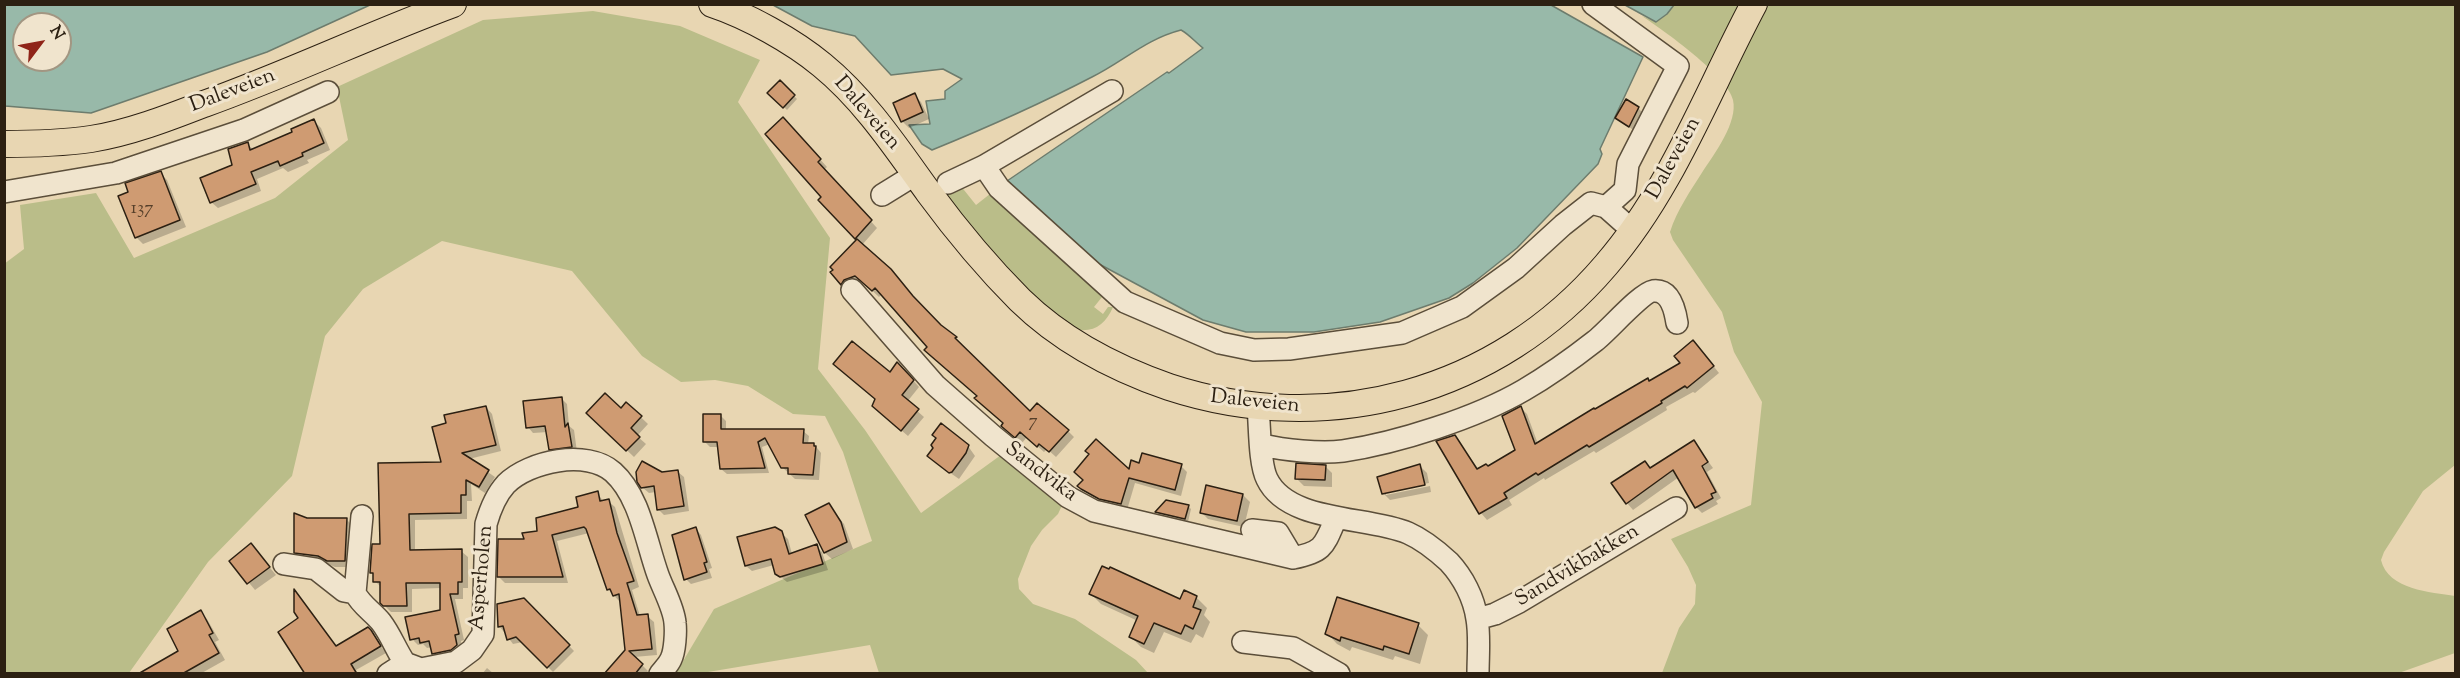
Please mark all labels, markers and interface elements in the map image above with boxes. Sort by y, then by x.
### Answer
north arrow [12,12,72,72]
text: N [43,22,69,45]
street label: Daleveien [187,64,279,120]
street label: Daleveien [827,72,905,156]
street label: Daleveien [1642,114,1708,204]
house number: 137 [131,199,153,221]
street label: Daleveien [1209,386,1301,420]
house number: 7 [1028,412,1038,434]
street label: Sandvika [999,438,1081,508]
street label: Sandvikbakken [1511,520,1645,614]
street label: Asperholen [466,524,500,632]

